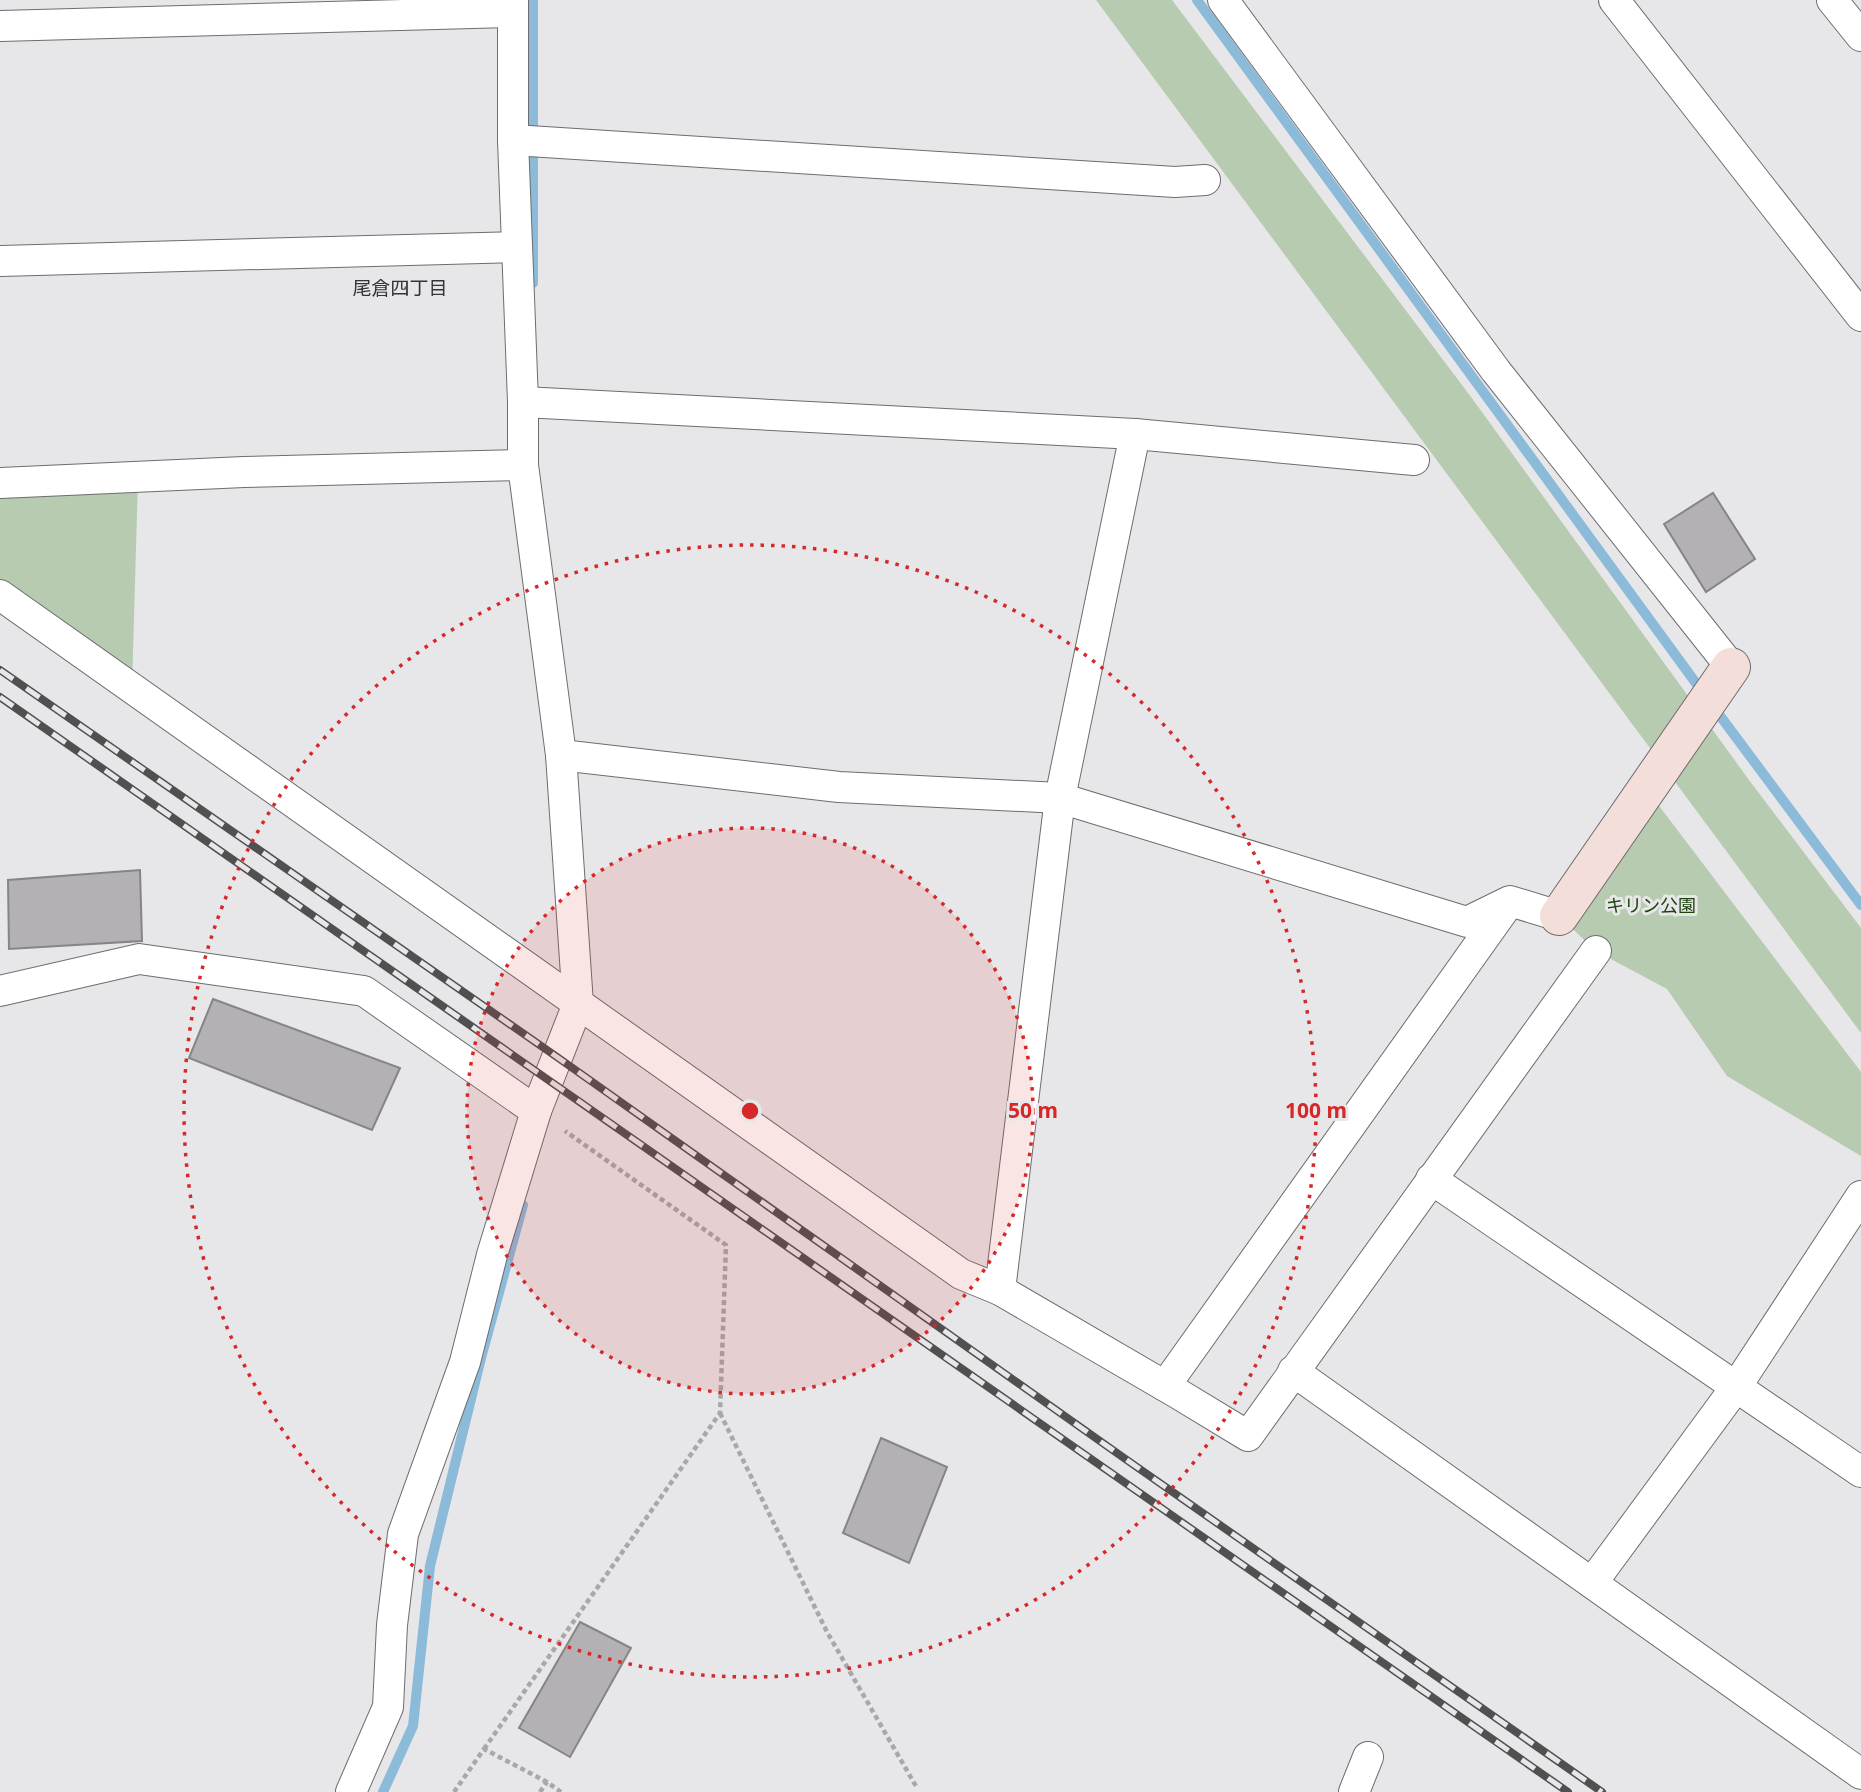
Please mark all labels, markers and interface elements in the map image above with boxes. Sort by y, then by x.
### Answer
district label: 尾倉四丁目 [352,275,448,301]
park label: キリン公園 [1606,893,1696,917]
text: 50 m [1008,1096,1058,1124]
text: 100 m [1285,1096,1347,1124]
centre of rings [738,1099,762,1123]

